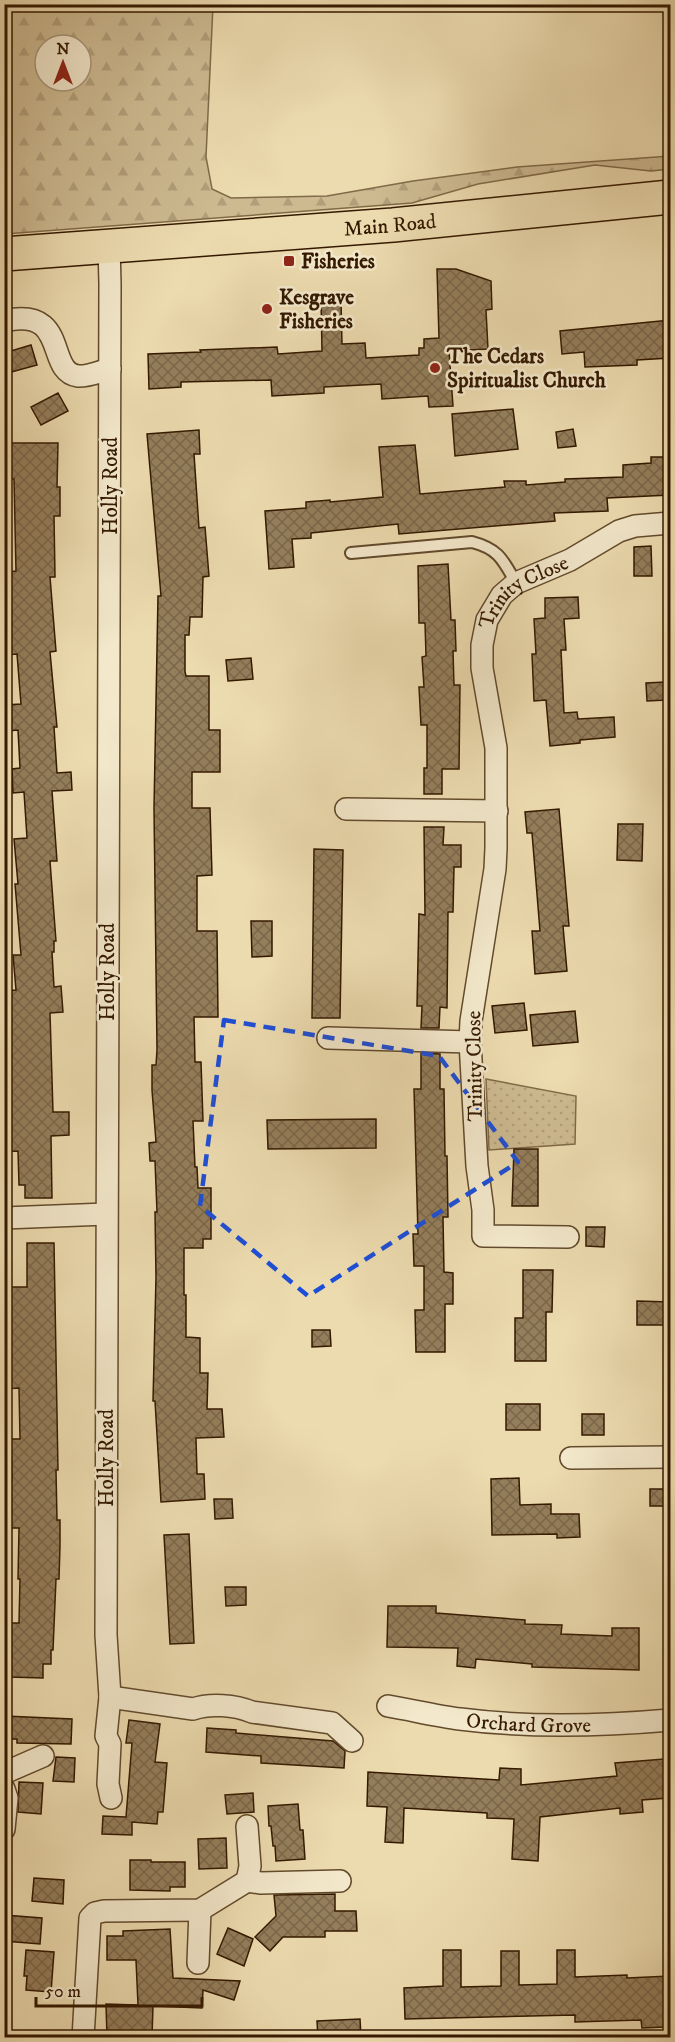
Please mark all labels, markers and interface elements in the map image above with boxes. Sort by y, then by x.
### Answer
north arrow [33,33,93,93]
text: N [56,39,70,59]
street label: Main Road [343,209,438,243]
place label: Fisheries [301,249,375,275]
marker: Fisheries [282,254,296,268]
place label: Kesgrave Fisheries [279,285,354,335]
marker: Kesgrave Fisheries [260,302,274,316]
place label: The Cedars Spiritualist Church [446,344,607,394]
marker: The Cedars Spiritualist Church [428,361,442,375]
street label: Holly Road [98,437,124,535]
street label: Trinity Close [474,550,573,630]
street label: Holly Road [95,923,121,1021]
street label: Trinity Close [461,1010,489,1122]
street label: Holly Road [94,1409,120,1507]
street label: Orchard Grove [465,1708,592,1739]
scale bar [36,1970,202,2008]
text: 50 m [45,1981,81,2003]

